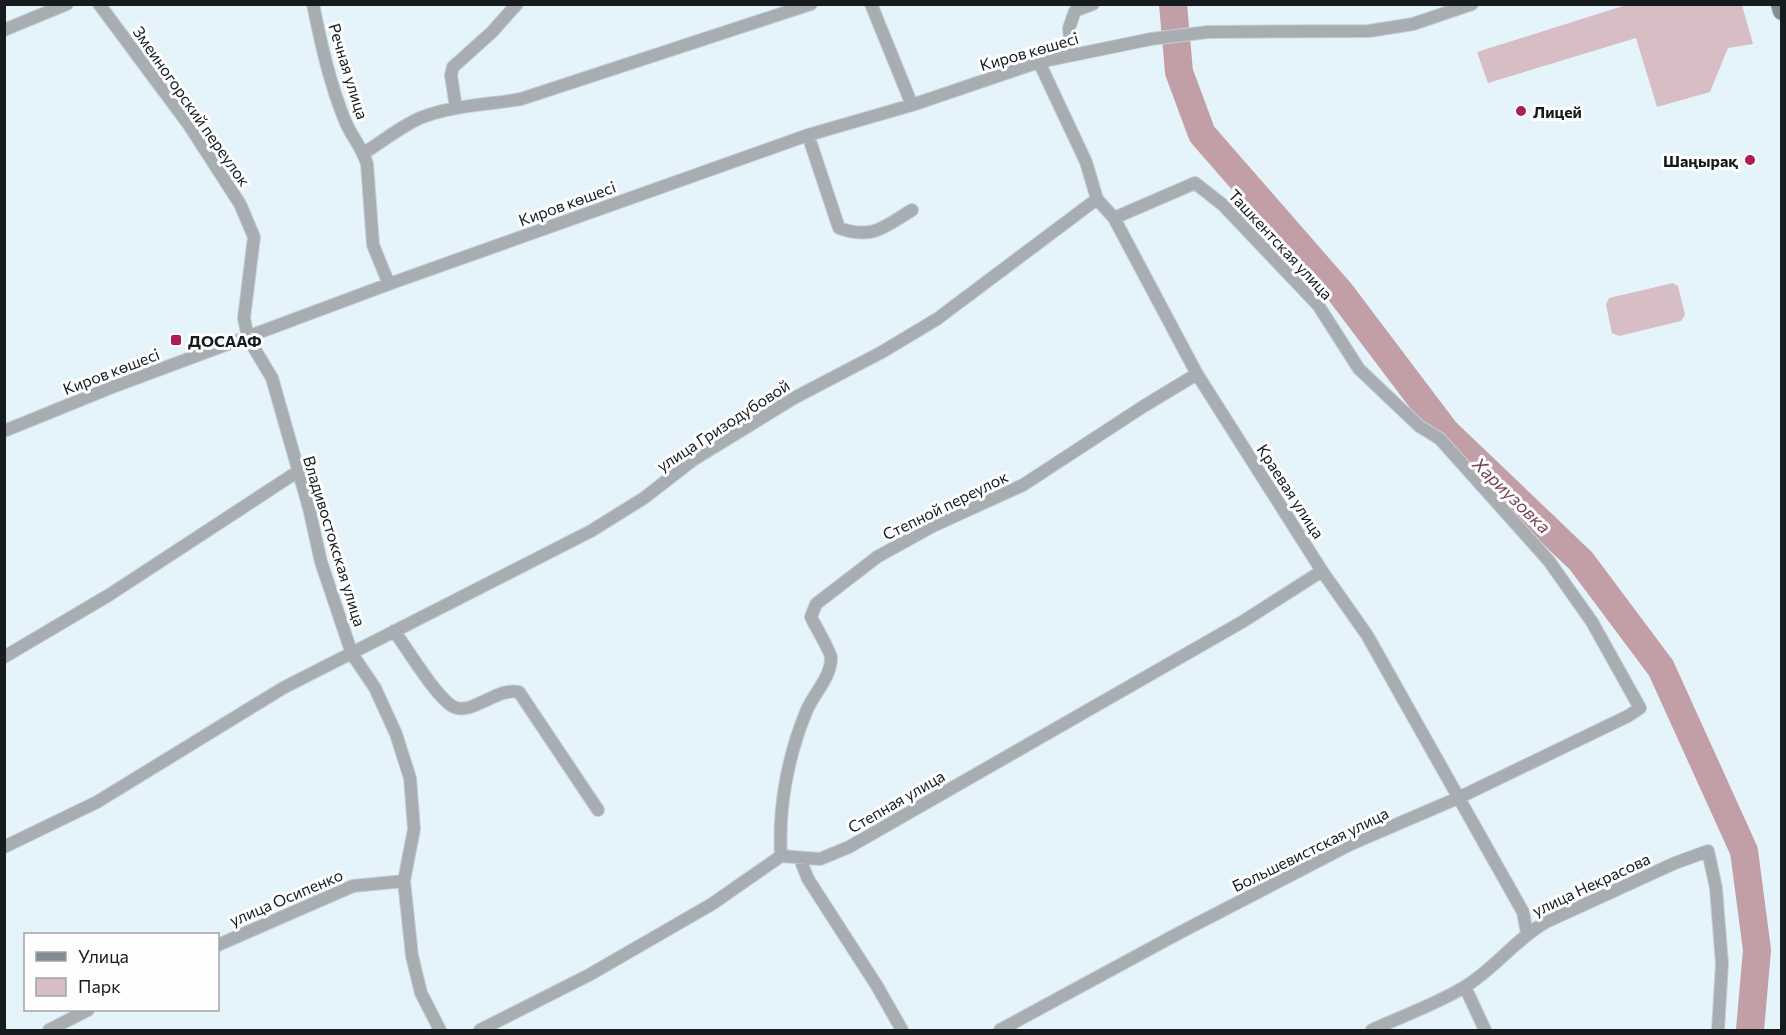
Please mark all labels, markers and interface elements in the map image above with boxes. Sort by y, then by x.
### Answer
street label: Речная улица [325,21,373,121]
street label: Змеиногорский переулок [130,22,255,190]
street label: Киров көшесі [977,28,1081,74]
place label: Лицей [1533,102,1582,121]
marker: Лицей [1514,104,1528,118]
place label: Шаңырақ [1663,151,1738,170]
marker: Шаңырақ [1743,153,1757,167]
street label: Киров көшесі [516,177,618,229]
street label: Ташкентская улица [1225,185,1337,303]
place label: ДОСААФ [188,331,262,350]
marker: ДОСААФ [169,333,183,347]
street label: Киров көшесі [60,344,162,398]
street label: улица Гризодубовой [653,375,793,475]
street label: Краевая улица [1253,440,1329,542]
water label: Хариузовка [1468,452,1555,538]
street label: Владивостокская улица [300,453,370,629]
street label: Степной переулок [879,466,1011,544]
street label: Степная улица [844,766,948,836]
street label: Большевистская улица [1229,803,1391,895]
street label: улица Некрасова [1529,848,1653,920]
street label: улица Осипенко [226,865,346,929]
legend [24,933,219,1011]
text: Улица [78,945,129,967]
text: Парк [78,975,121,997]

